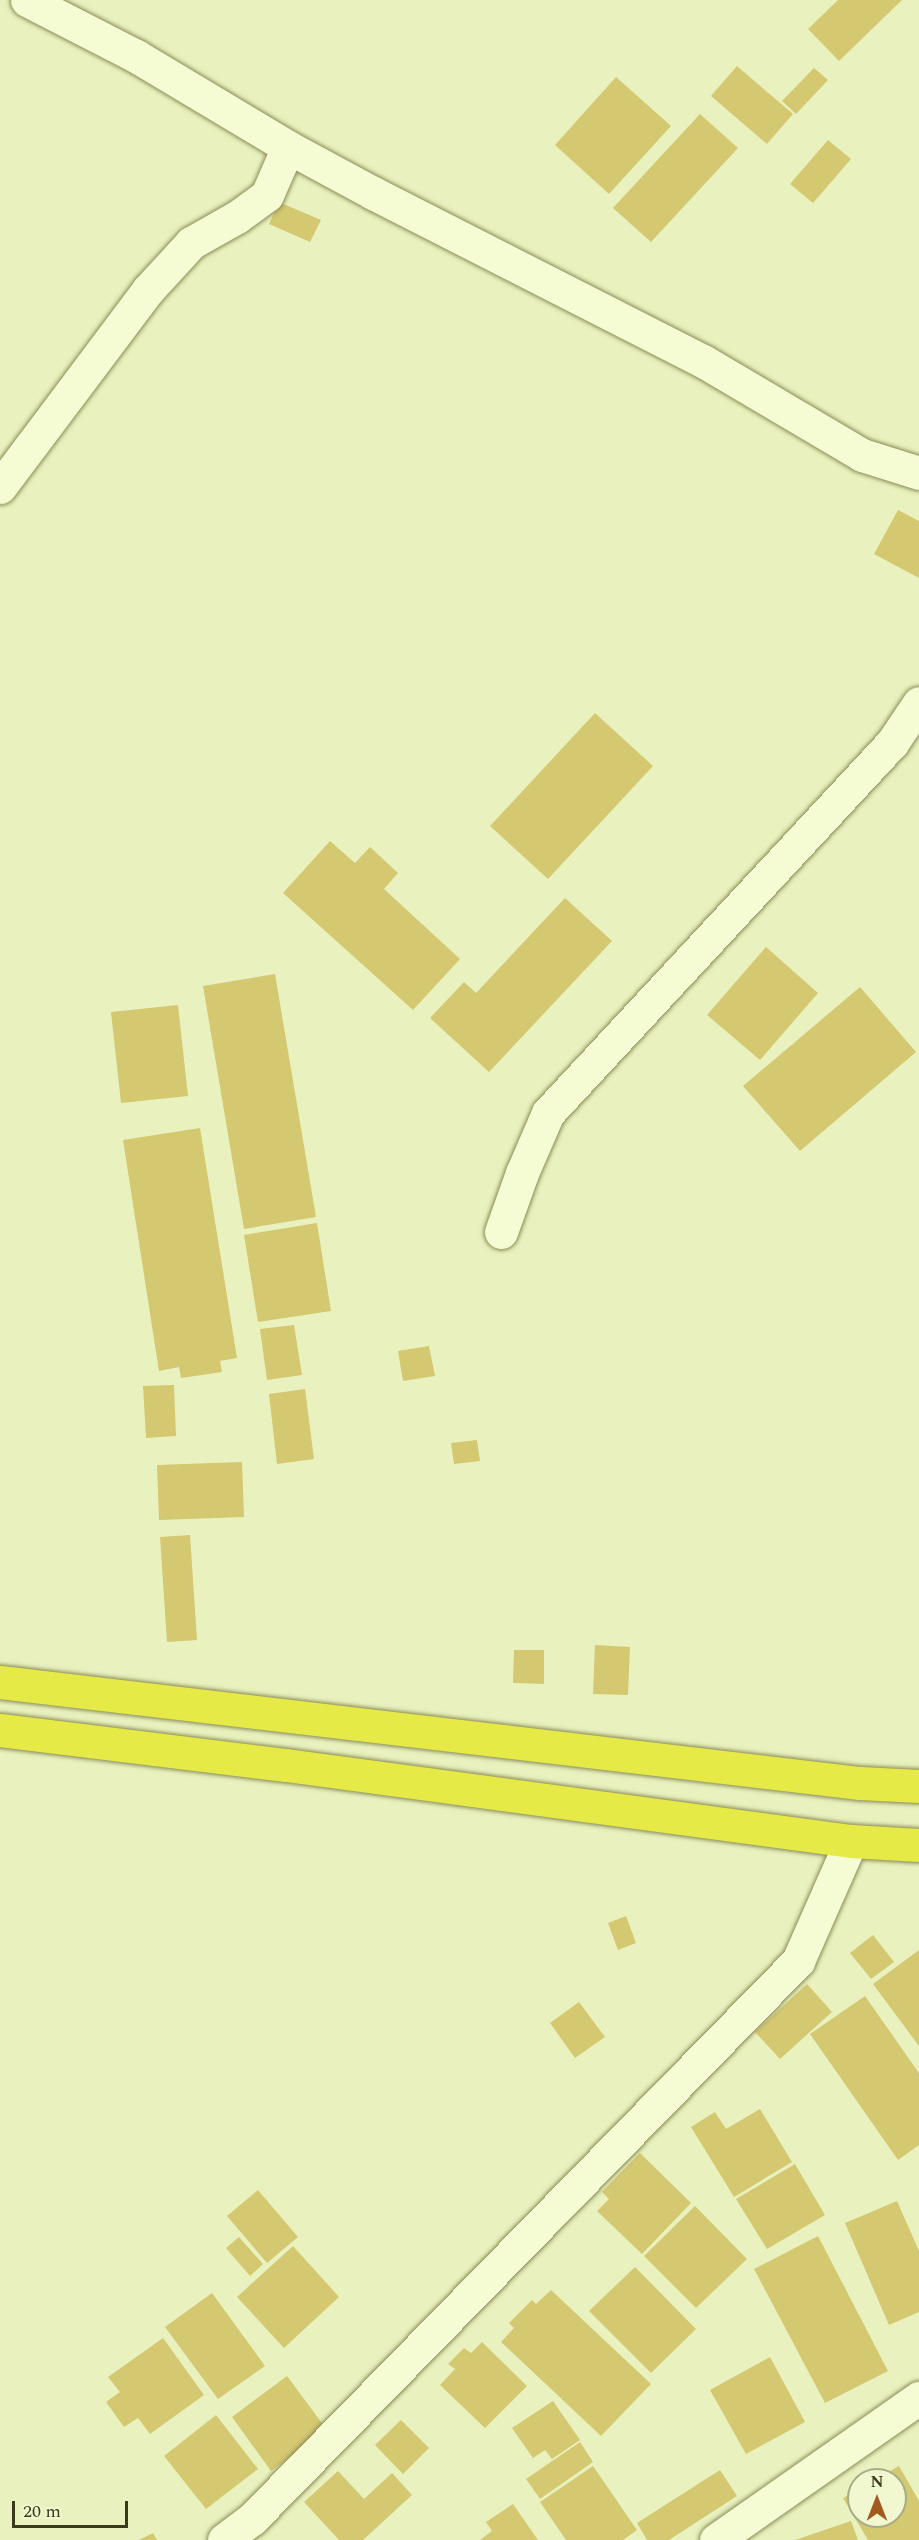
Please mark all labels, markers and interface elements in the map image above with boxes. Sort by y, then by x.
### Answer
north arrow [847,2468,907,2528]
text: N [870,2470,884,2494]
scale bar [15,2489,130,2527]
text: 20 m [23,2498,61,2525]

